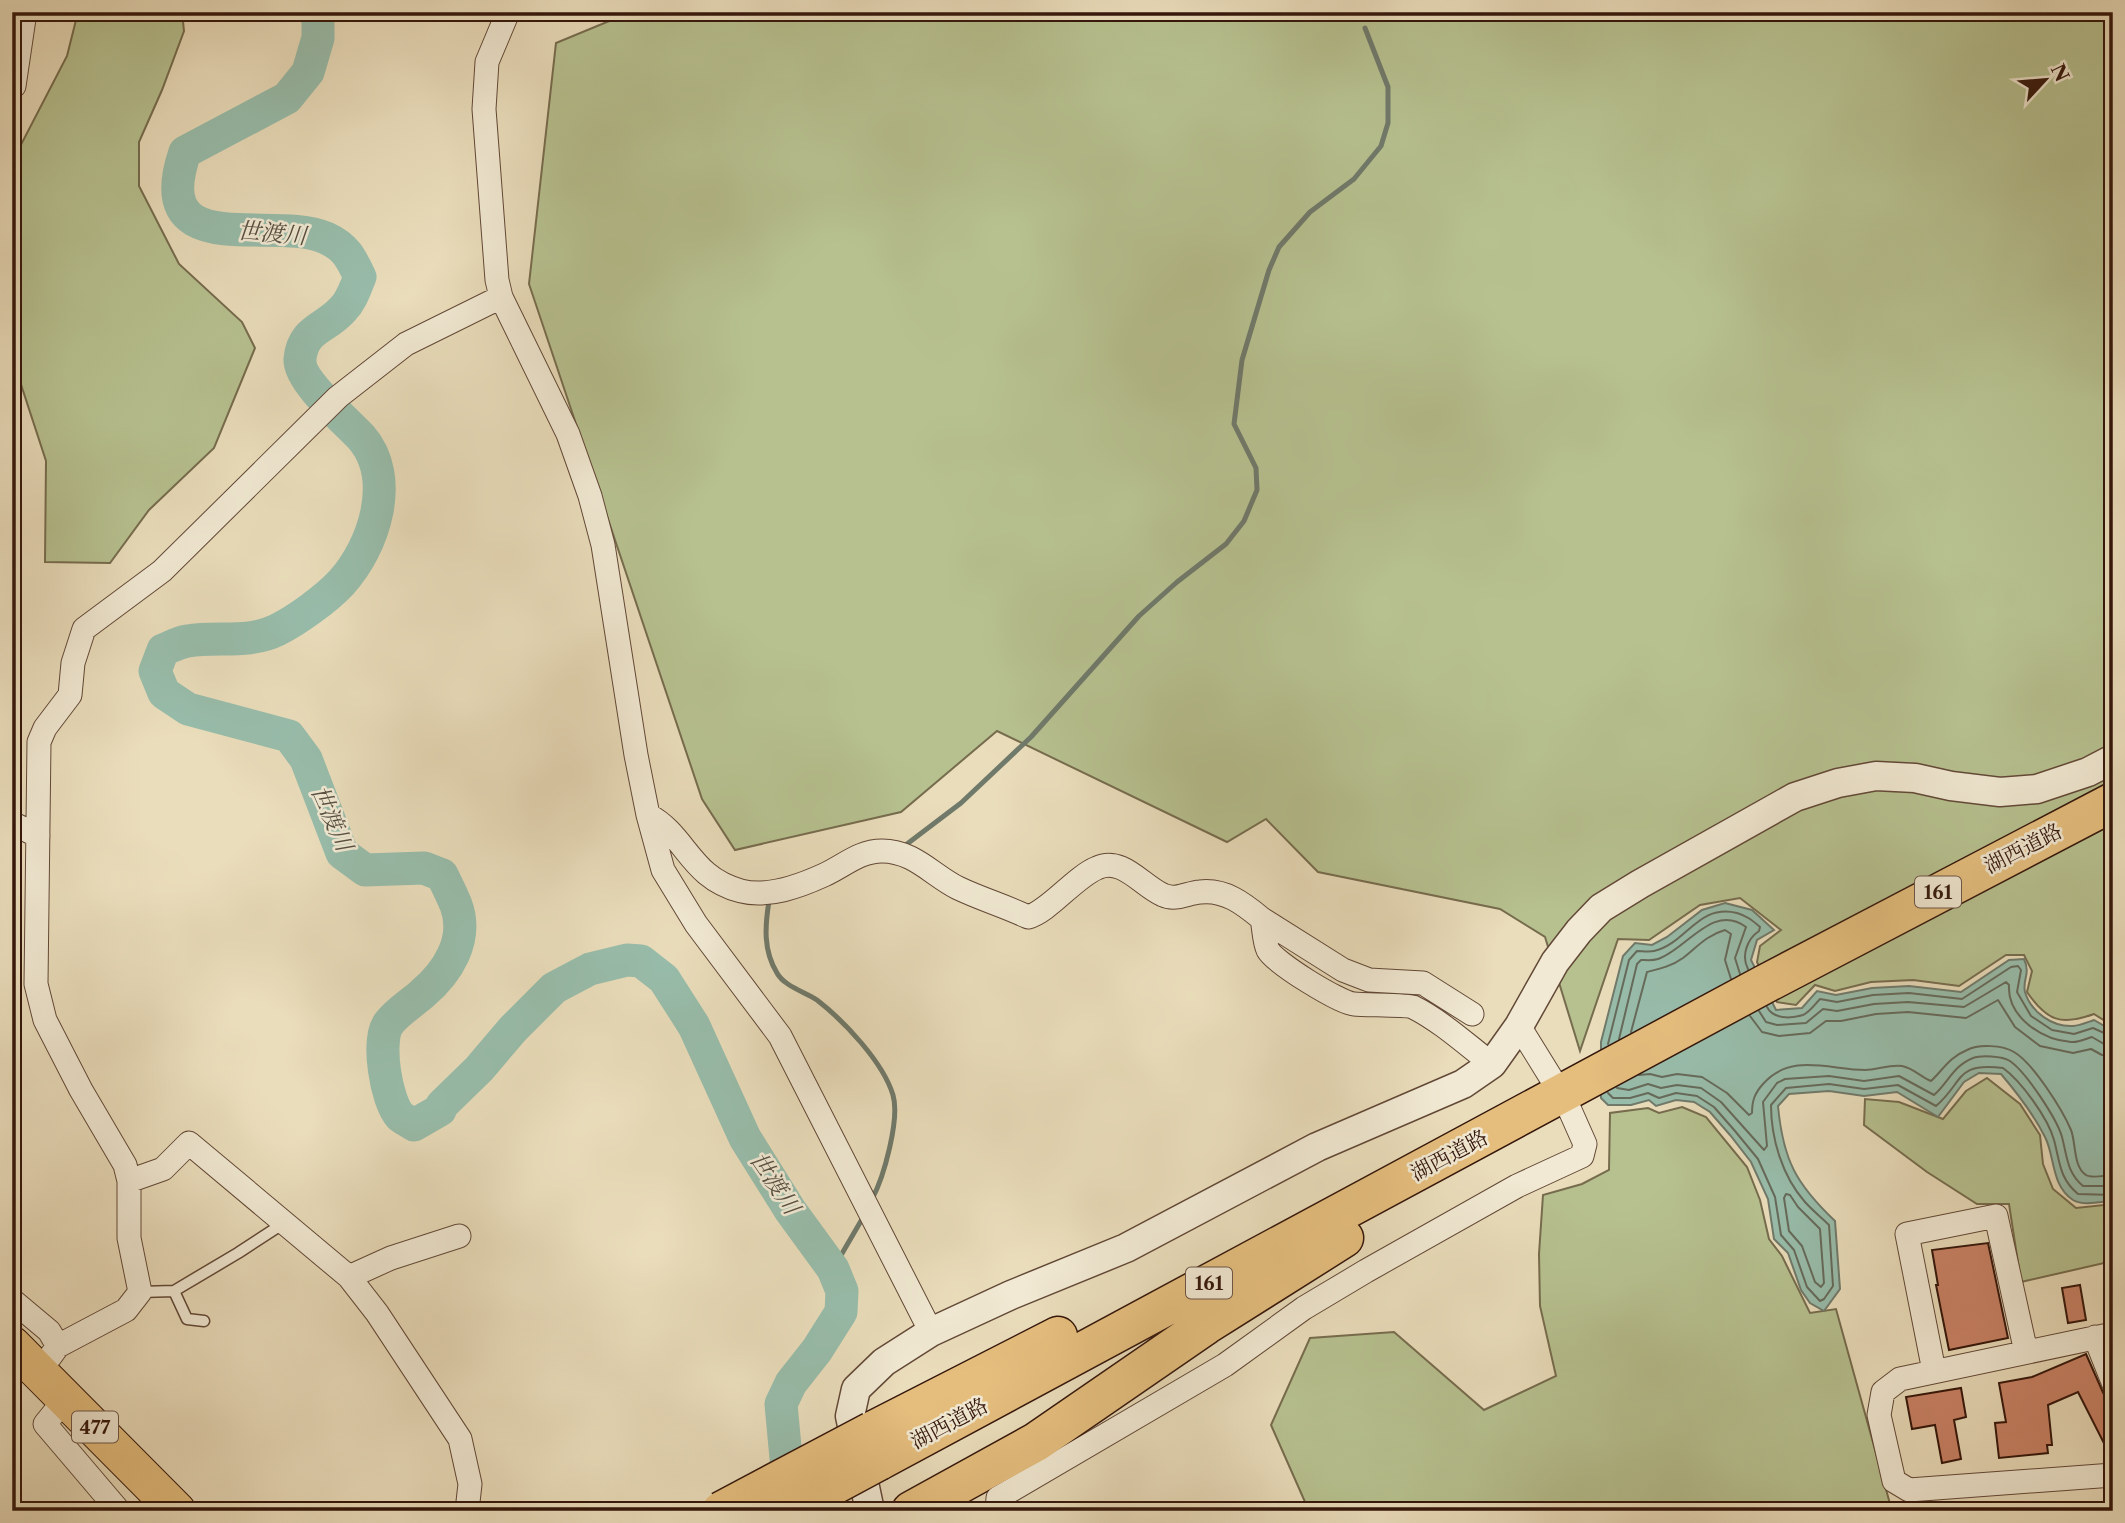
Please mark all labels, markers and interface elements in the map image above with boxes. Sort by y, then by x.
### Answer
north arrow [2010,46,2080,116]
text: N [2046,60,2074,85]
water label: 世渡川 [236,216,311,250]
water label: 世渡川 [305,781,360,858]
street label: 湖西道路 [1980,818,2066,878]
road number: 161 [1915,876,1961,908]
street label: 湖西道路 [1406,1124,1492,1186]
water label: 世渡川 [744,1147,808,1222]
road number: 161 [1186,1268,1232,1298]
street label: 湖西道路 [906,1392,992,1454]
road number: 477 [72,1412,118,1442]

